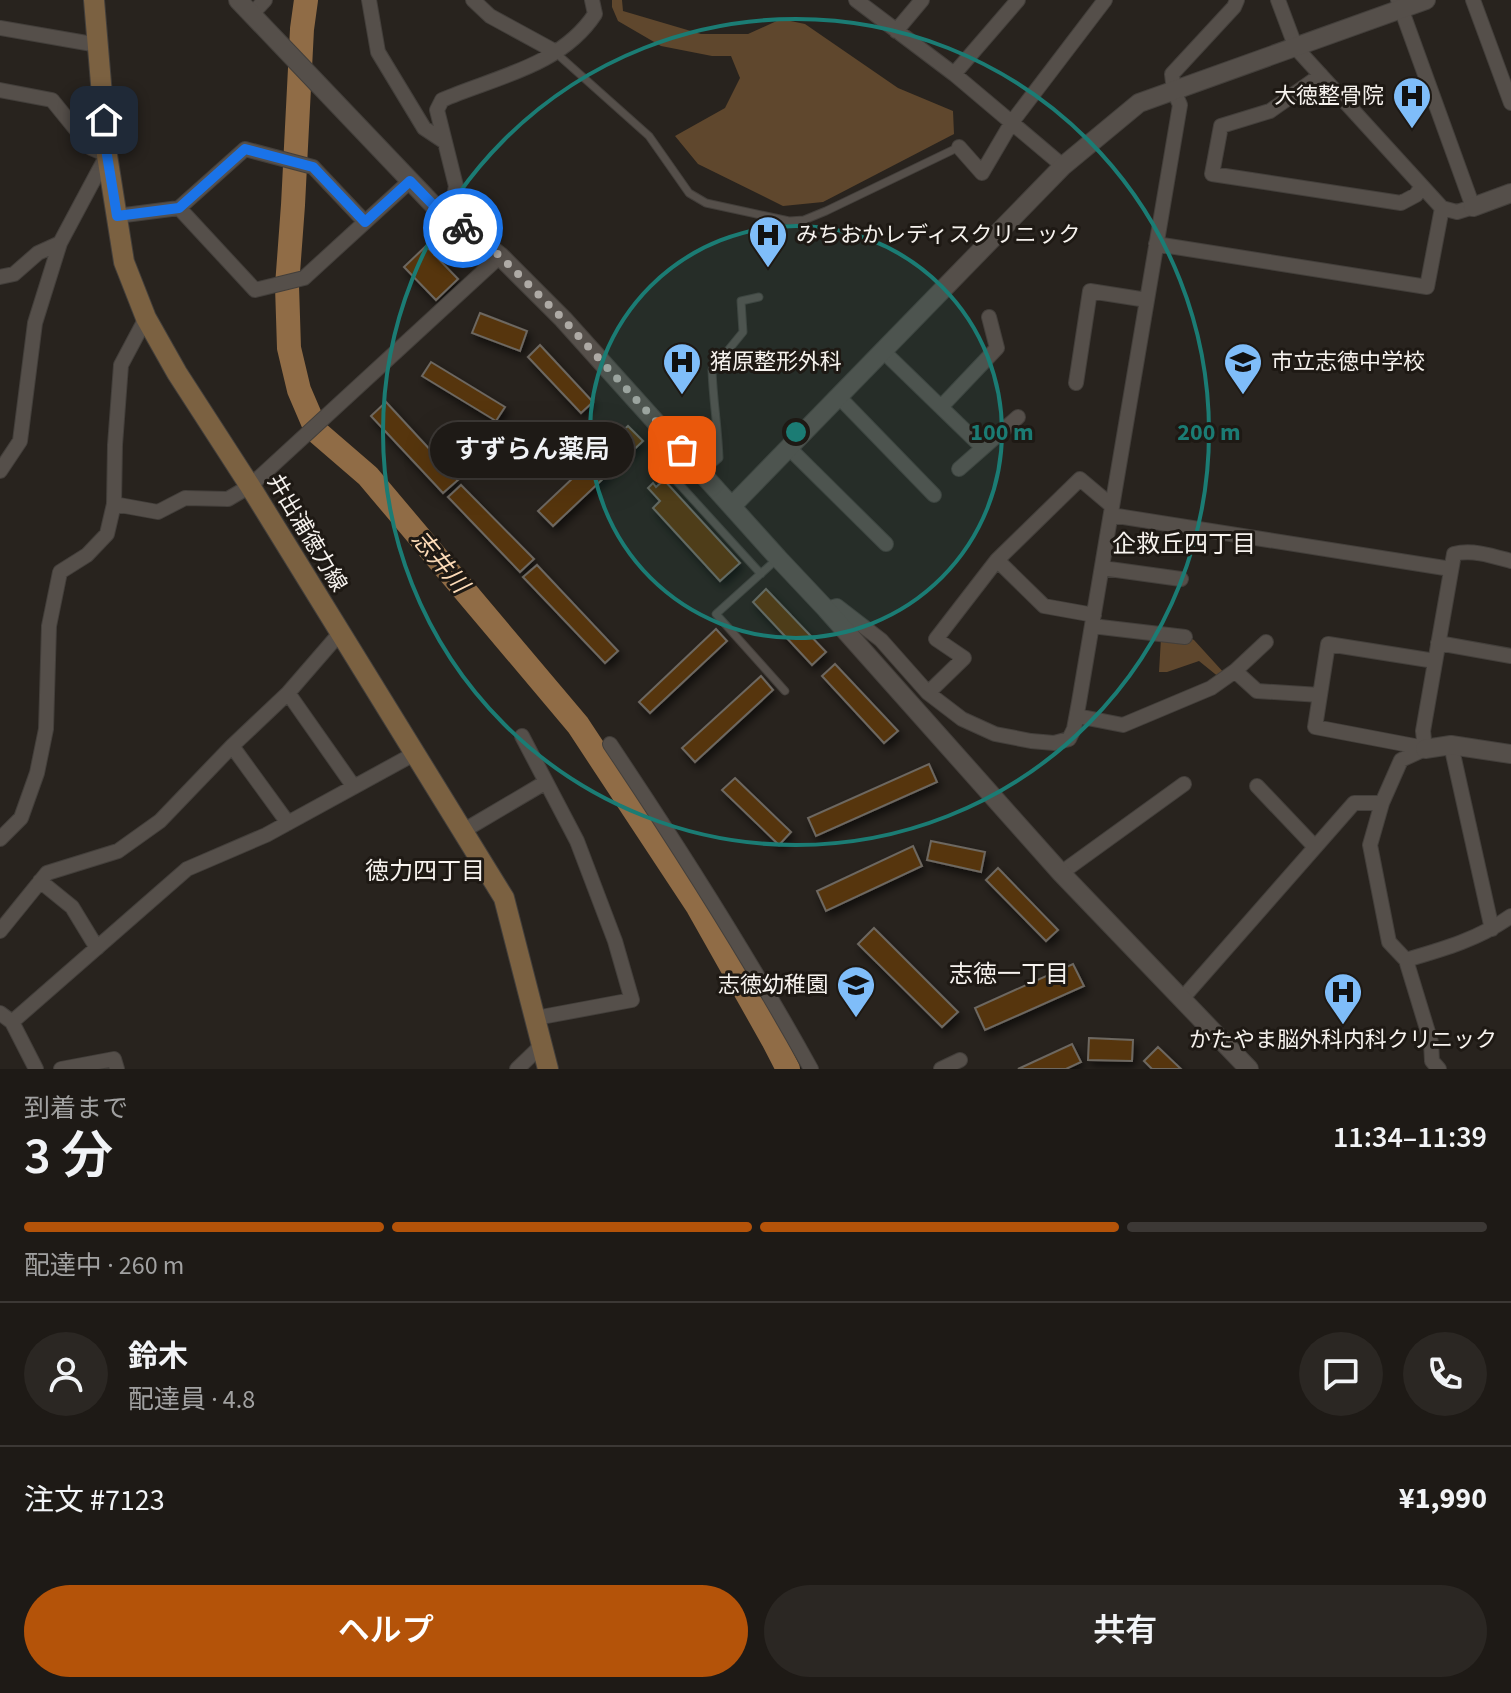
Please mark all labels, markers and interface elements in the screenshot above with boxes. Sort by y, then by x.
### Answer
hospital icon: 大徳整骨院 [1391,75,1433,130]
place label: 大徳整骨院 [1274,80,1384,112]
pin [70,86,138,154]
icon: home [82,98,126,142]
courier [423,188,503,268]
icon: bike [441,206,485,250]
hospital icon: みちおかレディスクリニック [747,214,789,269]
place label: みちおかレディスクリニック [796,219,1080,251]
hospital icon: 猪原整形外科 [661,341,703,396]
school or university icon: 市立志徳中学校 [1222,341,1264,396]
place label: 猪原整形外科 [710,346,842,378]
place label: 市立志徳中学校 [1271,346,1425,378]
text: 100 m [970,415,1034,450]
text: 200 m [1177,415,1241,450]
pin [648,416,716,484]
centre of rings [782,418,810,446]
callout: すずらん薬局 [430,422,634,478]
icon: bag [660,428,704,472]
text: すずらん薬局 [454,431,610,468]
street label: 井出浦徳力線 [259,468,355,598]
water label: 志井川 [403,523,478,603]
district label: 企救丘四丁目 [1112,527,1256,562]
district label: 徳力四丁目 [365,854,485,889]
district label: 志徳一丁目 [949,957,1069,992]
school or university icon: 志徳幼稚園 [835,964,877,1019]
place label: 志徳幼稚園 [718,969,828,1001]
hospital icon: かたやま脳外科内科クリニック [1322,971,1364,1026]
place label: かたやま脳外科内科クリニック [1189,1024,1497,1056]
text: 到着まで [24,1090,128,1127]
text: 11:34–11:39 [1333,1116,1487,1159]
text: 3 分 [24,1120,113,1194]
text: 配達中 · 260 m [24,1247,184,1284]
button: person [24,1332,108,1416]
button: chat [1299,1332,1383,1416]
button: phone [1403,1332,1487,1416]
text: 鈴木 [128,1335,188,1378]
text: 配達員 · 4.8 [128,1381,255,1418]
text: ¥1,990 [1399,1477,1487,1520]
text: 注文 #7123 [24,1479,165,1522]
button: ヘルプ [24,1585,748,1677]
button: 共有 [764,1585,1487,1677]

